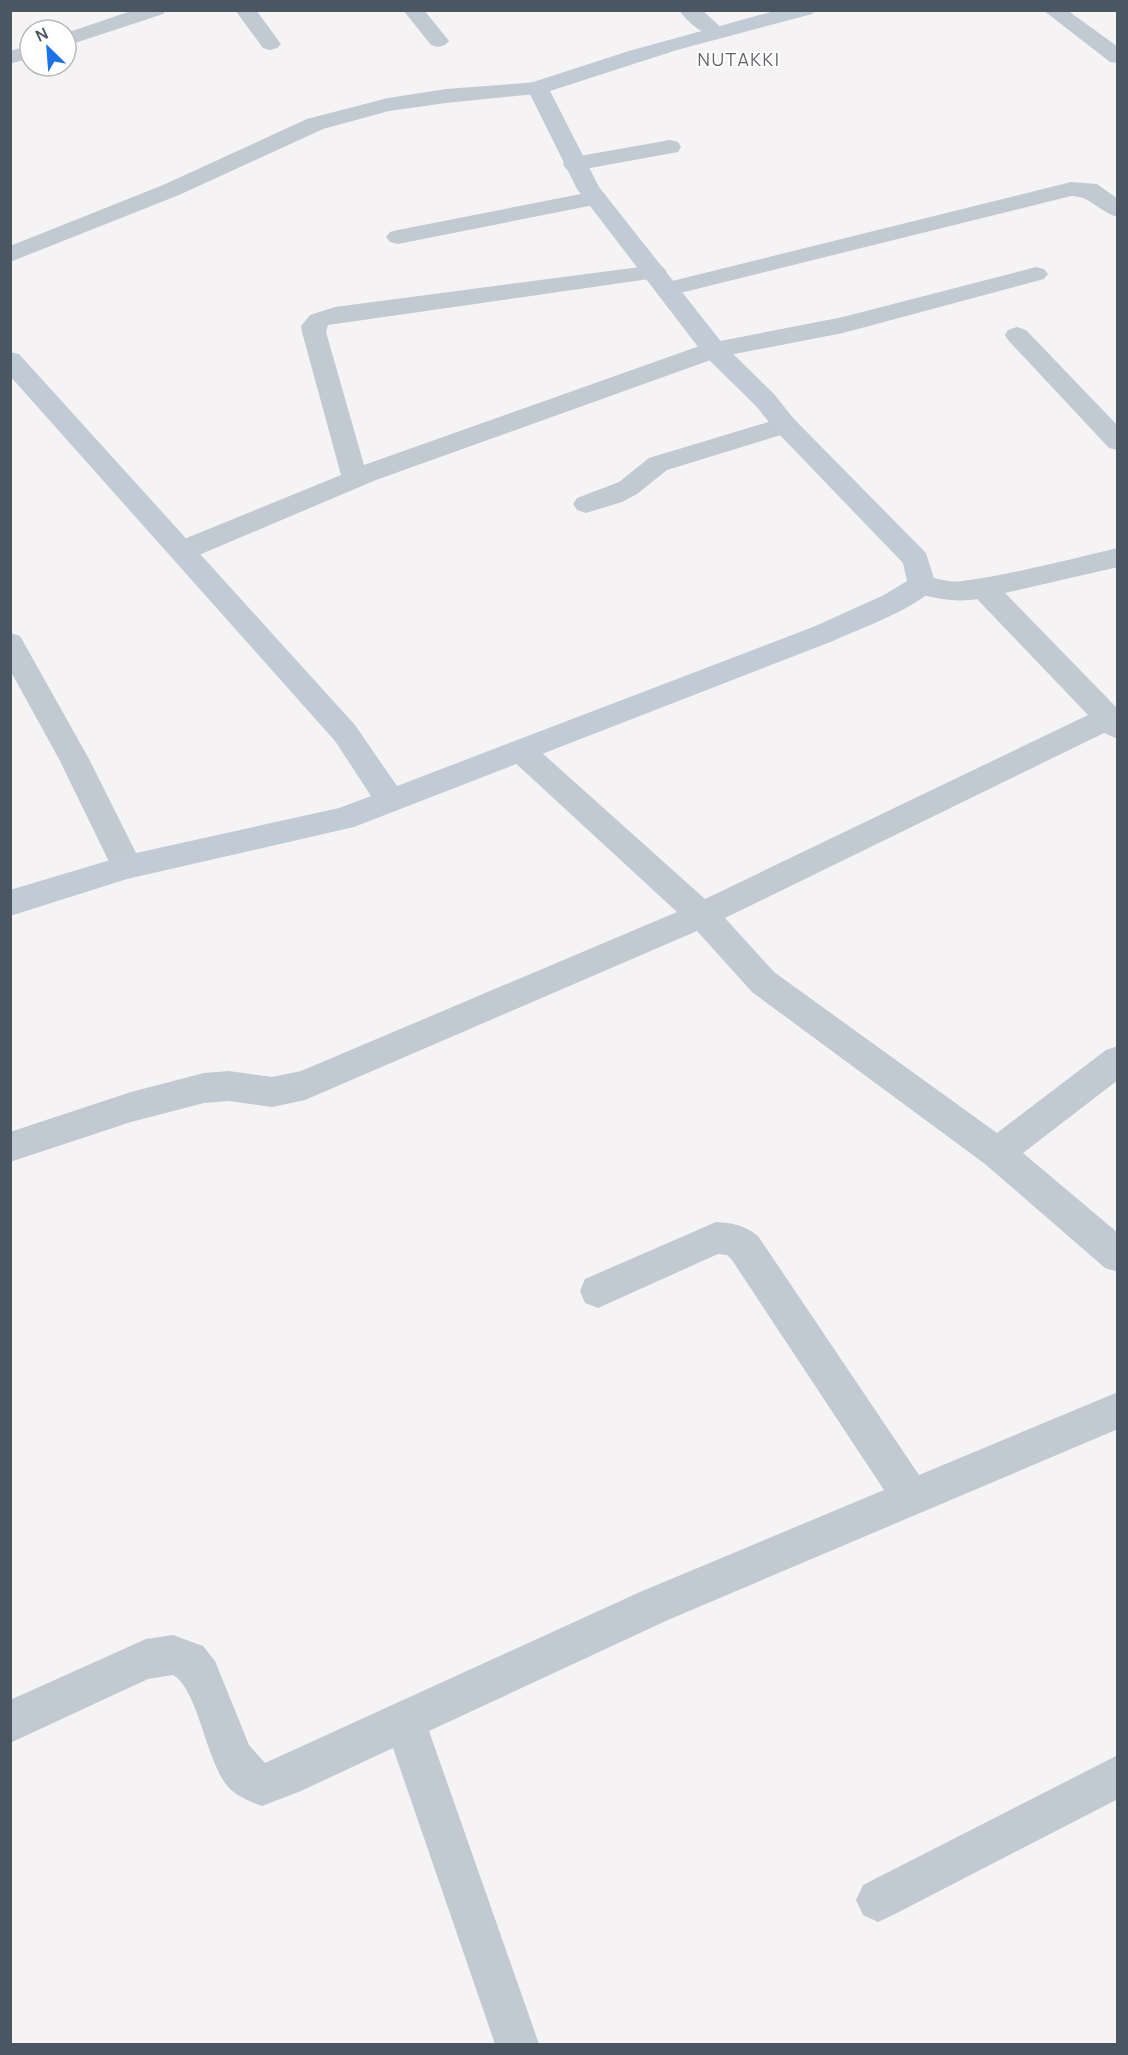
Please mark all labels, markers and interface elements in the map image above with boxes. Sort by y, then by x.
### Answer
north arrow [18,18,78,78]
text: N [32,22,52,47]
district label: NUTAKKI [698,47,780,71]

